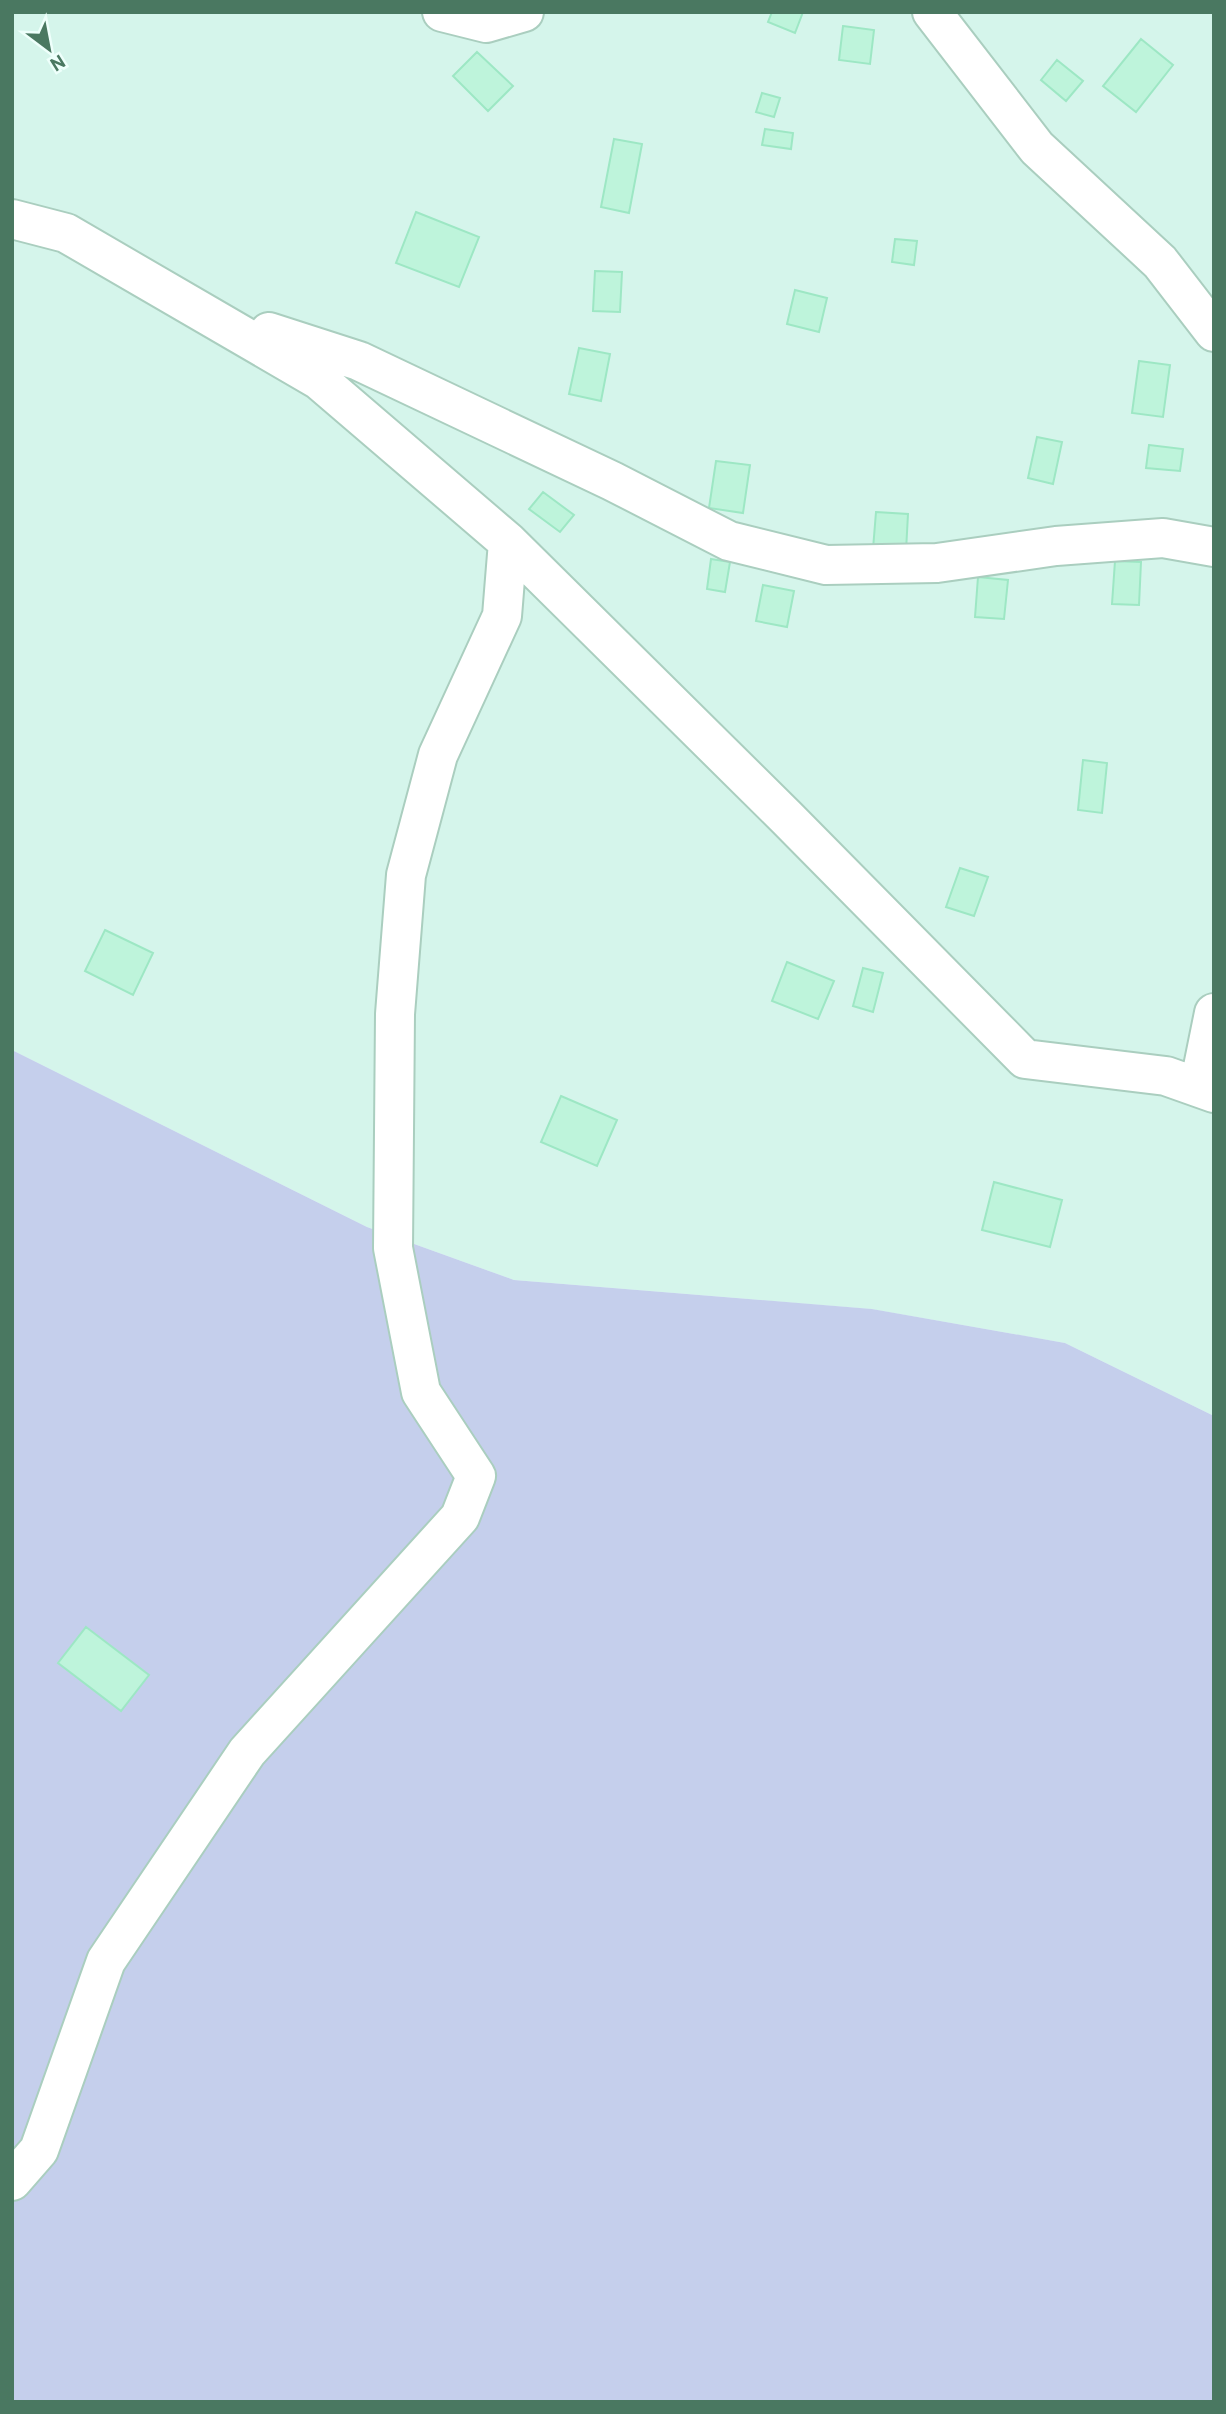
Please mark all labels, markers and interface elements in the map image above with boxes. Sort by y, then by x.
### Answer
north arrow [14,14,84,84]
text: N [45,48,69,76]

